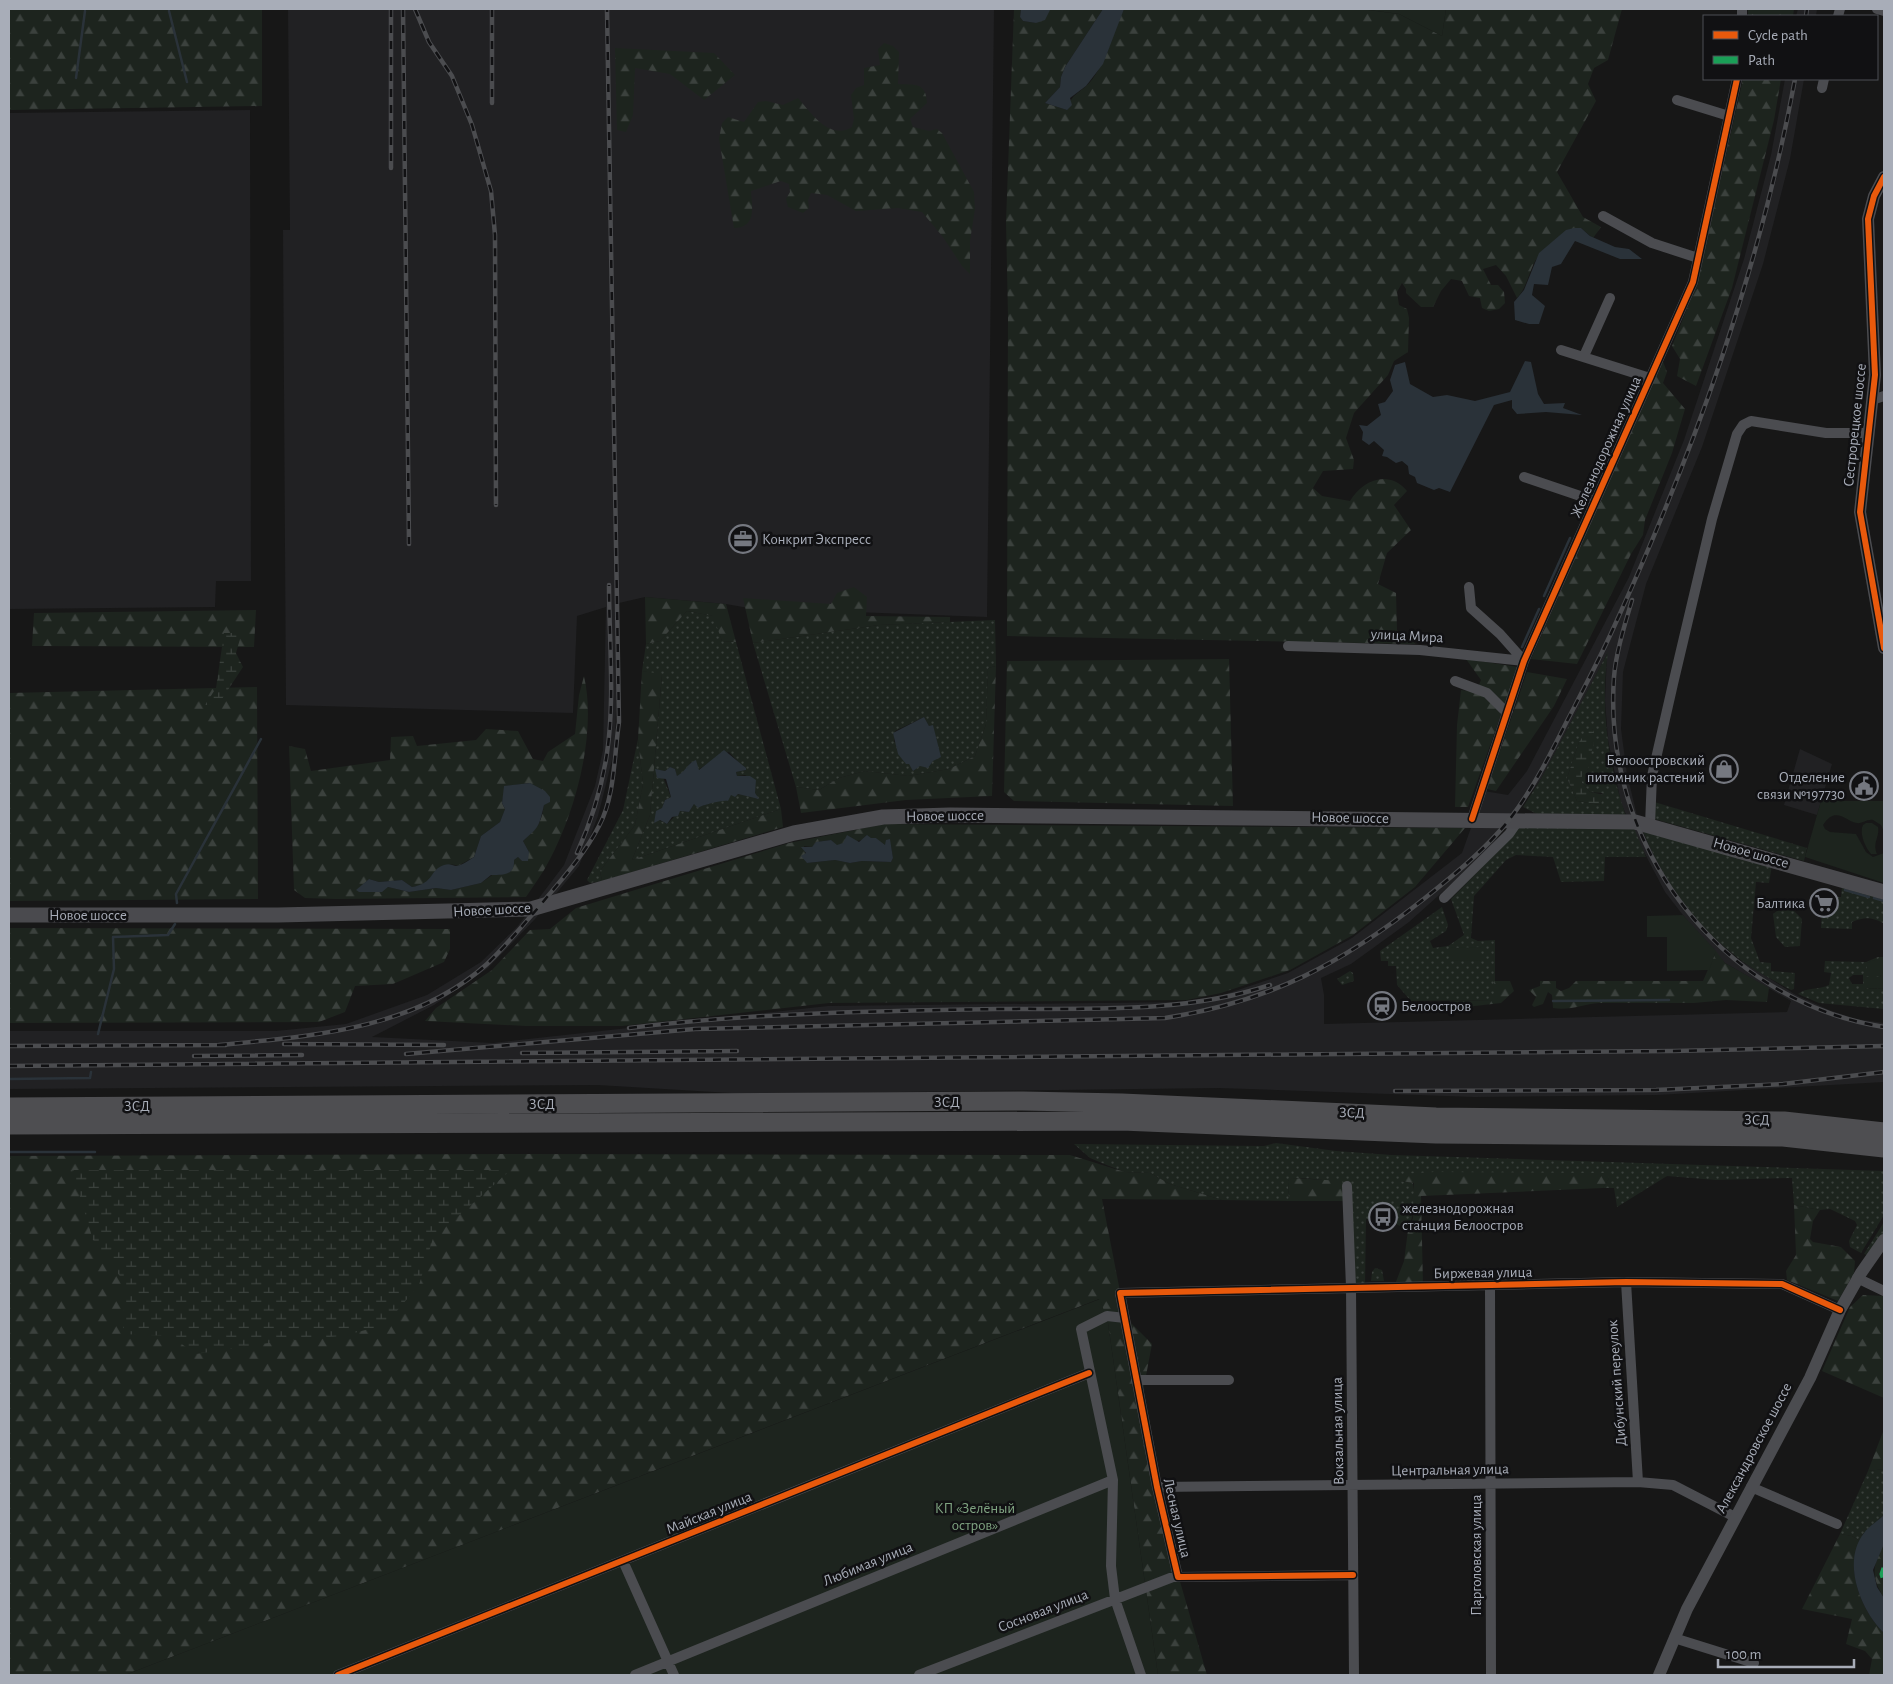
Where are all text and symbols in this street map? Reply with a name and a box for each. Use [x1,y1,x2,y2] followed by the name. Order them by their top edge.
[1703,15,1878,80] legend
[1748,28,1808,43] text: Cycle path
[1748,53,1775,68] text: Path
[1841,362,1869,487] street label: Сестрорецкое шоссе
[1568,374,1644,520] street label: Железнодорожная улица
[728,524,758,554] office icon: Конкрит Экспресс
[762,532,871,547] place label: Конкрит Экспресс
[1369,627,1444,645] street label: улица Мира
[1587,753,1705,785] place label: Белоостровский питомник растений
[1709,754,1739,784] shop icon: Белоостровский питомник растений
[1757,770,1845,802] place label: Отделение связи №197730
[1849,771,1879,801] public building icon: Отделение связи №197730
[906,808,984,824] street label: Новое шоссе
[1311,810,1389,826] street label: Новое шоссе
[1711,835,1791,871] street label: Новое шоссе
[1809,888,1839,918] supermarket icon: Балтика
[1756,896,1805,911] place label: Балтика
[453,900,531,920] street label: Новое шоссе
[49,908,127,923] street label: Новое шоссе
[1367,991,1397,1021] station icon: Белоостров
[1401,999,1471,1014] place label: Белоостров
[934,1095,960,1110] street label: ЗСД
[529,1097,555,1112] street label: ЗСД
[124,1099,150,1114] street label: ЗСД
[1339,1105,1365,1121] street label: ЗСД
[1744,1112,1770,1128] street label: ЗСД
[1402,1201,1523,1233] place label: железнодорожная станция Белоостров
[1368,1202,1398,1232] bus stop icon: железнодорожная станция Белоостров
[1433,1265,1533,1281] street label: Биржевая улица
[1605,1319,1629,1447] street label: Дибунский переулок
[1330,1377,1346,1485] street label: Вокзальная улица
[1713,1380,1795,1516] street label: Александровское шоссе
[1391,1461,1509,1479] street label: Центральная улица
[1161,1477,1193,1559] street label: Лесная улица
[664,1489,754,1537] street label: Майская улица
[1469,1494,1484,1616] street label: Парголовская улица
[935,1501,1015,1533] park label: КП «Зелёный остров»
[821,1539,915,1589] street label: Любимая улица
[996,1587,1090,1635] street label: Сосновая улица
[1718,1636,1854,1668] scale bar
[1726,1647,1761,1662] text: 100 m

